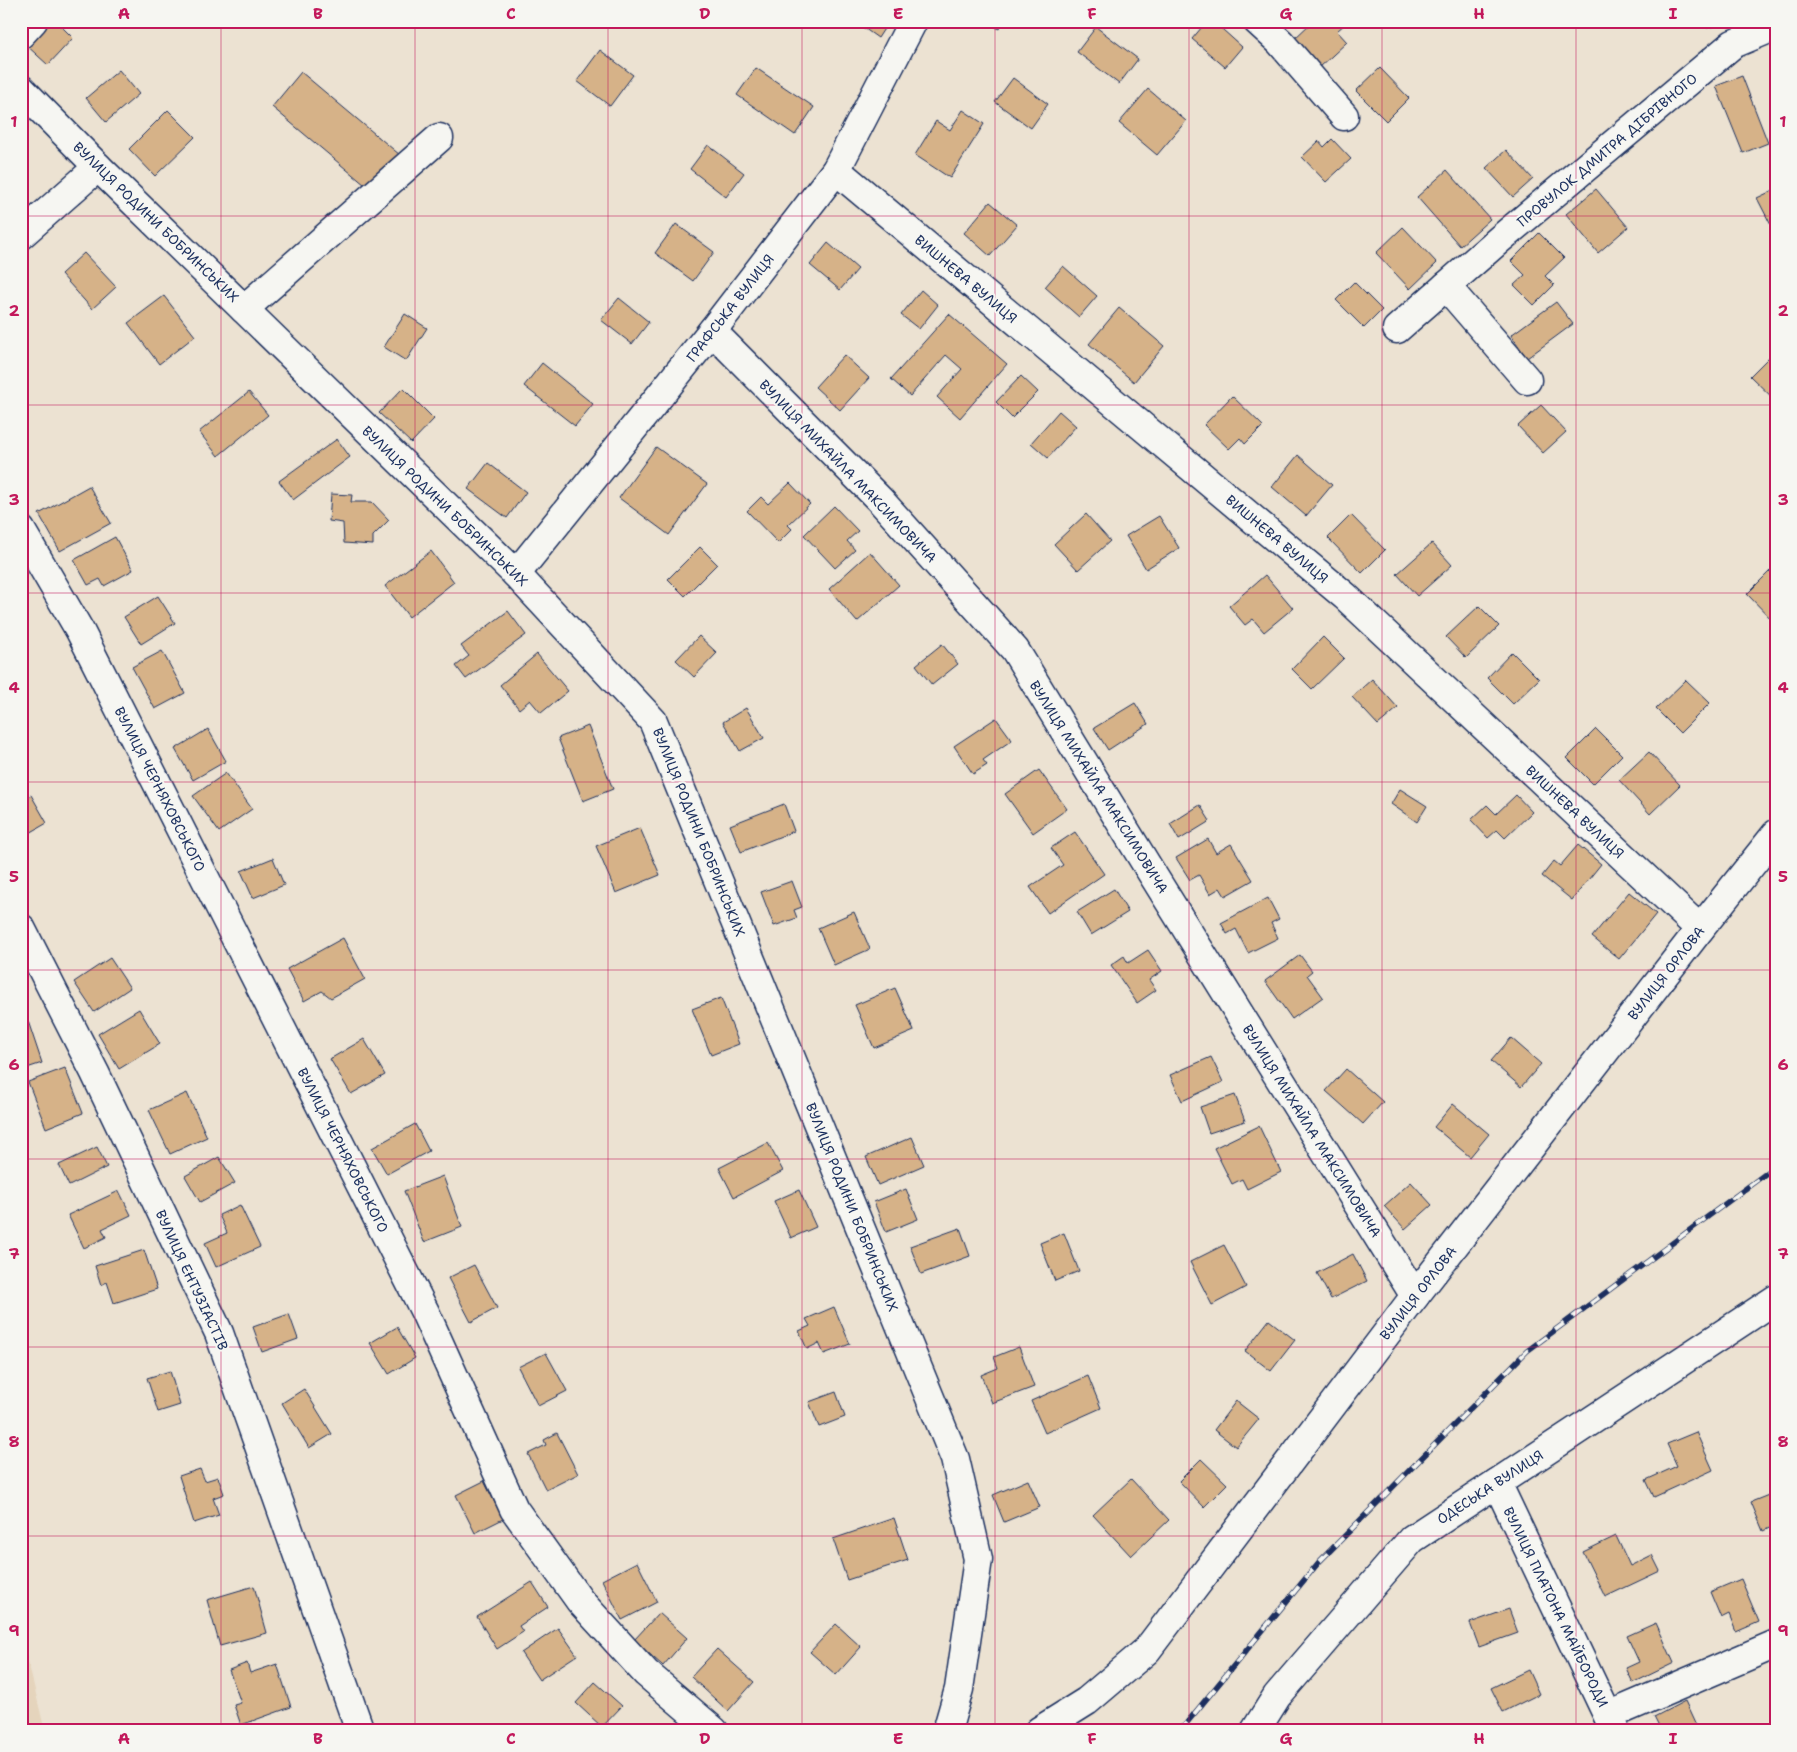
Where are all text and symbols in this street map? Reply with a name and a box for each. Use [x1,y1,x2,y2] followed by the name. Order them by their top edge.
[118,3,130,24] text: A
[313,3,323,24] text: B
[506,3,516,24] text: C
[699,3,711,24] text: D
[893,3,903,24] text: E
[1087,3,1097,24] text: F
[1280,3,1293,24] text: G
[1473,3,1485,24] text: H
[1669,3,1678,24] text: I
[1513,69,1701,231] street label: ПРОВУЛОК ДМИТРА ДІБРІВНОГО
[10,111,18,132] text: 1
[1779,111,1787,132] text: 1
[69,138,243,306] street label: ВУЛИЦЯ РОДИНИ БОБРИНСЬКИХ
[911,231,1021,327] street label: ВИШНЕВА ВУЛИЦЯ
[682,250,778,366] street label: ГРАФСЬКА ВУЛИЦЯ
[8,300,20,321] text: 2
[1777,300,1789,321] text: 2
[755,376,941,566] street label: ВУЛИЦЯ МИХАЙЛА МАКСИМОВИЧА
[358,422,532,590] street label: ВУЛИЦЯ РОДИНИ БОБРИНСЬКИХ
[8,489,20,510] text: 3
[1777,489,1789,510] text: 3
[1222,491,1332,587] street label: ВИШНЕВА ВУЛИЦЯ
[8,677,20,698] text: 4
[1026,677,1172,897] street label: ВУЛИЦЯ МИХАЙЛА МАКСИМОВИЧА
[1777,677,1789,698] text: 4
[111,704,209,874] street label: ВУЛИЦЯ ЧЕРНЯХОВСЬКОГО
[649,725,749,939] street label: ВУЛИЦЯ РОДИНИ БОБРИНСЬКИХ
[1522,762,1628,862] street label: ВИШНЕВА ВУЛИЦЯ
[9,866,19,887] text: 5
[1778,866,1788,887] text: 5
[1624,922,1708,1024] street label: ВУЛИЦЯ ОРЛОВА
[1239,1021,1385,1241] street label: ВУЛИЦЯ МИХАЙЛА МАКСИМОВИЧА
[8,1054,20,1075] text: 6
[1777,1054,1789,1075] text: 6
[294,1065,392,1235] street label: ВУЛИЦЯ ЧЕРНЯХОВСЬКОГО
[802,1100,902,1314] street label: ВУЛИЦЯ РОДИНИ БОБРИНСЬКИХ
[152,1207,232,1353] street label: ВУЛИЦЯ ЕНТУЗІАСТІВ
[1376,1242,1460,1344] street label: ВУЛИЦЯ ОРЛОВА
[8,1243,20,1264] text: 7
[1777,1243,1789,1264] text: 7
[8,1431,20,1452] text: 8
[1777,1431,1789,1452] text: 8
[1433,1446,1547,1528] street label: ОДЕСЬКА ВУЛИЦЯ
[1500,1504,1612,1710] street label: ВУЛИЦЯ ПЛАТОНА МАЙБОРОДИ
[8,1620,20,1641] text: 9
[1777,1620,1789,1641] text: 9
[118,1728,130,1749] text: A
[313,1728,323,1749] text: B
[506,1728,516,1749] text: C
[699,1728,711,1749] text: D
[893,1728,903,1749] text: E
[1087,1728,1097,1749] text: F
[1280,1728,1293,1749] text: G
[1473,1728,1485,1749] text: H
[1669,1728,1678,1749] text: I

